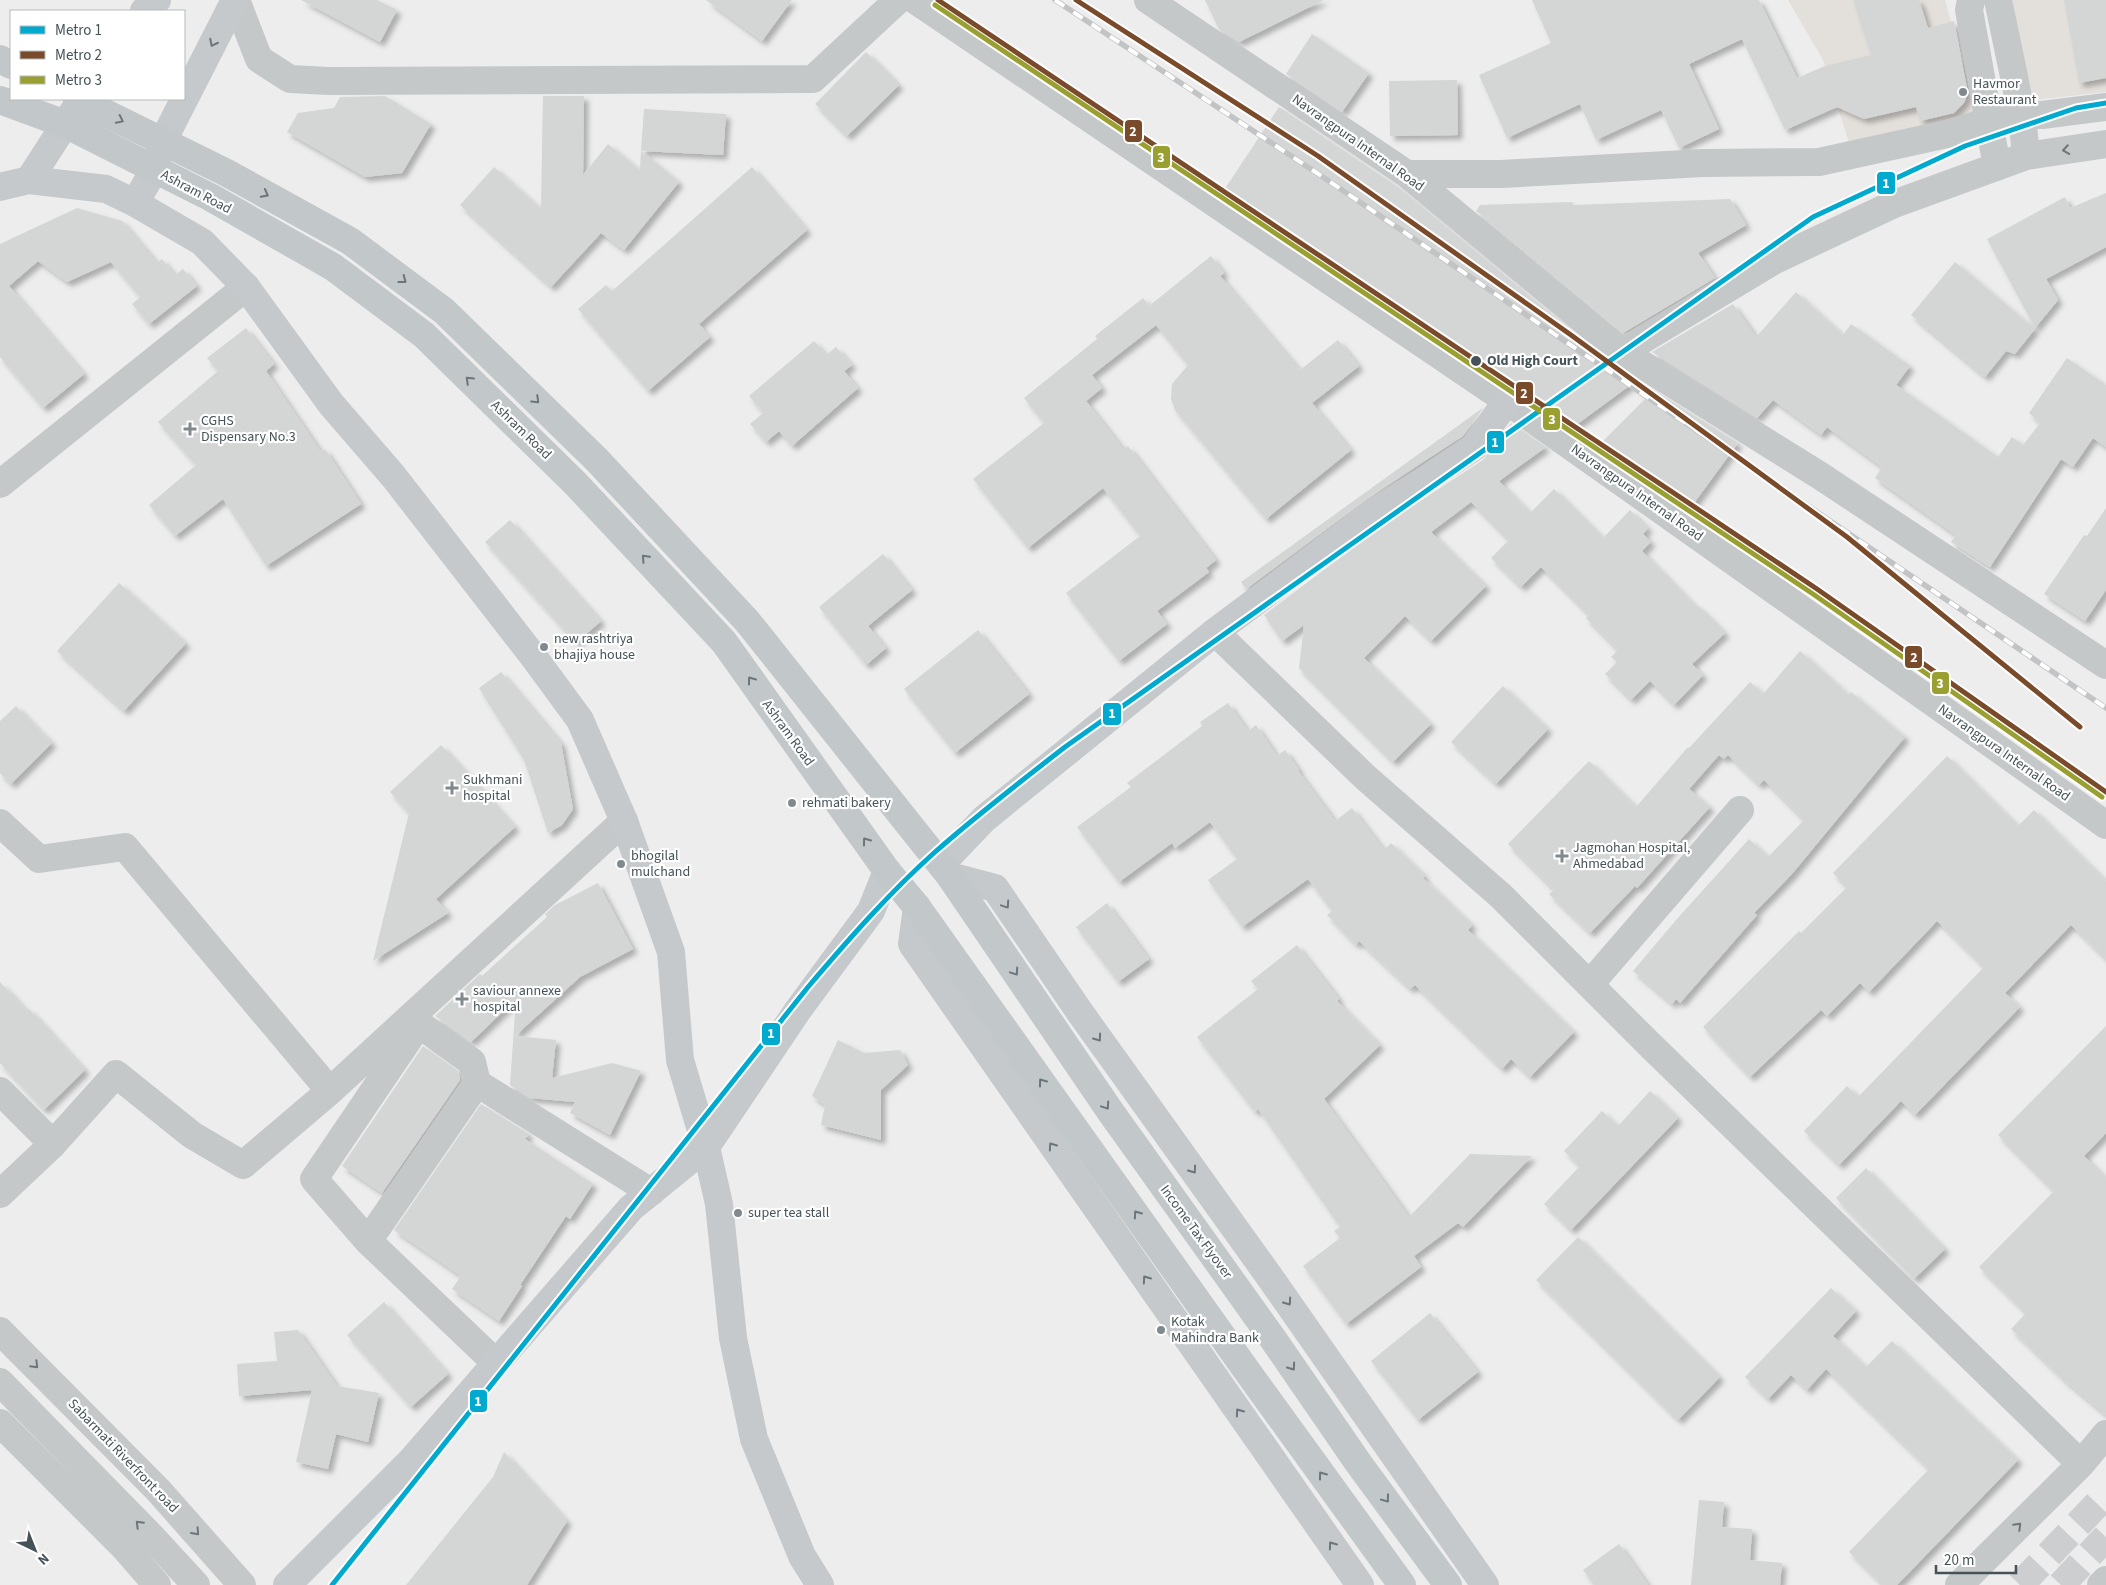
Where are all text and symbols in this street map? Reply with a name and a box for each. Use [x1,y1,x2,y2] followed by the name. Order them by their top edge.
[10,10,185,100] legend
[55,20,102,41] text: Metro 1
[209,38,219,47] one-way arrow
[55,45,102,66] text: Metro 2
[55,70,102,91] text: Metro 3
[1973,74,2037,110] place label: Havmor Restaurant
[1957,86,1969,98] marker: Havmor Restaurant
[1288,90,1428,196] street label: Navrangpura Internal Road
[115,114,124,124] one-way arrow
[1124,119,1143,143] line badge: 2
[1129,122,1137,142] text: 2
[2062,144,2070,154] one-way arrow
[1152,145,1171,169] line badge: 3
[1157,148,1165,168] text: 3
[157,165,235,219] street label: Ashram Road
[1876,171,1896,195] line badge: 1
[1882,174,1890,194] text: 1
[260,188,269,198] one-way arrow
[397,274,407,283] one-way arrow
[1487,351,1578,371] place label: Old High Court
[1469,354,1483,368] marker: Old High Court
[466,377,475,386] one-way arrow
[1515,381,1534,405] line badge: 2
[1520,384,1528,404] text: 2
[530,394,539,403] one-way arrow
[486,396,556,464] street label: Ashram Road
[1542,407,1561,431] line badge: 3
[1548,410,1556,430] text: 3
[201,411,296,447] place label: CGHS Dispensary No.3
[183,422,197,436] marker: CGHS Dispensary No.3
[1486,430,1505,454] line badge: 1
[1491,433,1499,453] text: 1
[1567,440,1707,546] street label: Navrangpura Internal Road
[642,554,651,563] one-way arrow
[554,629,635,665] place label: new rashtriya bhajiya house
[538,641,550,653] marker: new rashtriya bhajiya house
[1904,645,1923,669] line badge: 2
[1910,648,1918,668] text: 2
[1931,671,1950,695] line badge: 3
[1936,674,1944,694] text: 3
[748,677,757,686] one-way arrow
[757,696,819,770] street label: Ashram Road
[1934,700,2074,806] street label: Navrangpura Internal Road
[1102,702,1122,726] line badge: 1
[1108,704,1116,724] text: 1
[463,770,522,806] place label: Sukhmani hospital
[445,781,459,795] marker: Sukhmani hospital
[802,793,891,813] place label: rehmati bakery
[786,797,798,809] marker: rehmati bakery
[863,837,872,847] one-way arrow
[1573,838,1690,874] place label: Jagmohan Hospital, Ahmedabad
[631,846,690,882] place label: bhogilal mulchand
[1555,849,1569,863] marker: Jagmohan Hospital, Ahmedabad
[615,858,627,870] marker: bhogilal mulchand
[1000,899,1009,908] one-way arrow
[1009,966,1018,975] one-way arrow
[473,981,561,1017] place label: saviour annexe hospital
[455,992,469,1006] marker: saviour annexe hospital
[761,1022,781,1046] line badge: 1
[767,1024,775,1044] text: 1
[1093,1032,1101,1041] one-way arrow
[1039,1078,1048,1088] one-way arrow
[1100,1100,1109,1110] one-way arrow
[1049,1142,1058,1152] one-way arrow
[1187,1164,1196,1174] one-way arrow
[1155,1181,1237,1283] street label: Income Tax Flyover
[748,1203,830,1223] place label: super tea stall
[732,1207,744,1219] marker: super tea stall
[1134,1211,1142,1220] one-way arrow
[1143,1275,1152,1285] one-way arrow
[1282,1297,1291,1306] one-way arrow
[1171,1312,1259,1348] place label: Kotak Mahindra Bank
[1155,1324,1167,1336] marker: Kotak Mahindra Bank
[29,1359,38,1368] one-way arrow
[1286,1361,1295,1370] one-way arrow
[469,1389,488,1413] line badge: 1
[474,1392,482,1412] text: 1
[63,1395,183,1517] street label: Sabarmati Riverfront road
[1236,1408,1245,1418] one-way arrow
[1320,1472,1328,1481] one-way arrow
[1380,1493,1388,1502] one-way arrow
[136,1520,145,1529] one-way arrow
[2012,1522,2021,1531] one-way arrow
[10,1525,60,1575] north arrow
[190,1527,199,1536] one-way arrow
[1329,1541,1338,1551] one-way arrow
[1936,1542,2016,1574] scale bar
[33,1548,53,1569] text: N
[1944,1550,1974,1571] text: 20 m

